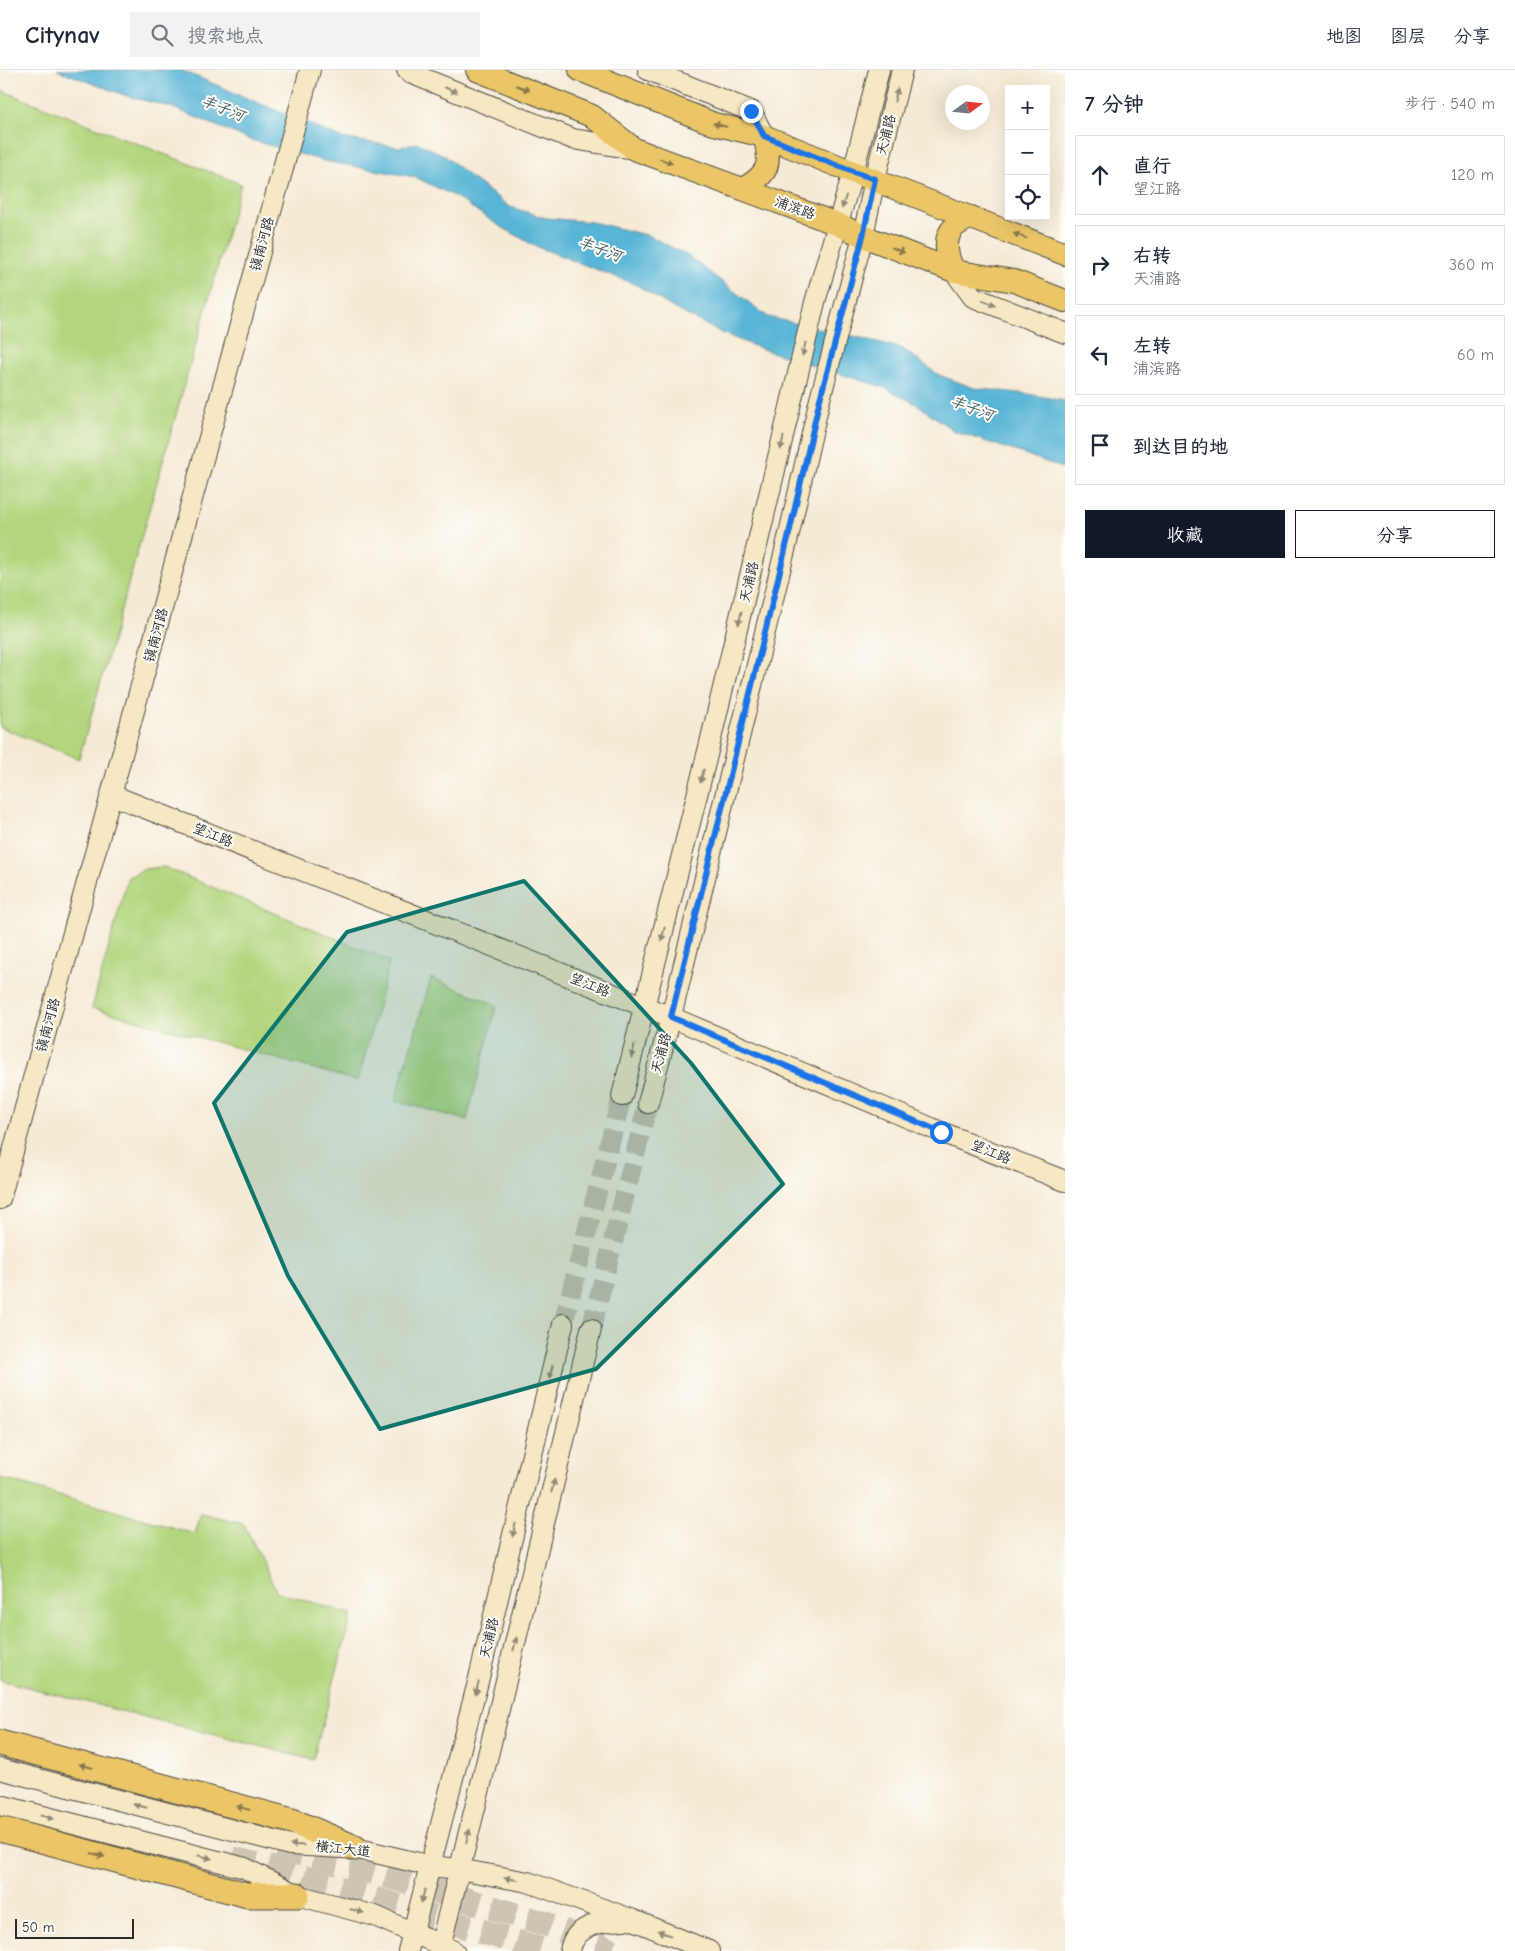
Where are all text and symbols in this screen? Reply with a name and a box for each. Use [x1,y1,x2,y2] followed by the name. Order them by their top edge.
[130,12,480,57] search box
[25,21,100,49] text: Citynav
[148,21,176,49] icon: search
[188,25,264,47] text: 搜索地点
[1326,26,1362,47] text: 地图
[1390,26,1426,47] text: 图层
[1454,26,1490,47] text: 分享
[515,85,530,92] one-way arrow
[945,85,990,130] north arrow
[1005,85,1050,220] map controls
[1005,85,1050,130] button: +
[444,86,458,94] one-way arrow
[892,88,900,103] one-way arrow
[199,91,250,126] water label: 丰子河
[1085,92,1144,116] text: 7 分钟
[1405,95,1495,113] text: 步行 · 540 m
[740,100,763,123] route end
[873,113,899,157] street label: 天浦路
[712,121,727,129] one-way arrow
[1005,130,1050,175] button: −
[1133,155,1171,177] text: 直行
[659,157,674,165] one-way arrow
[1086,161,1114,189] icon: ahead
[1451,166,1494,184] text: 120 m
[1005,175,1050,220] button: locate
[1133,180,1181,198] text: 望江路
[772,193,818,223] street label: 浦滨路
[840,194,847,209] one-way arrow
[247,215,277,273] street label: 镇南河路
[1012,232,1027,239] one-way arrow
[576,233,627,267] water label: 丰子河
[1133,245,1171,267] text: 右转
[891,246,906,254] one-way arrow
[1086,251,1114,279] icon: right
[1449,256,1494,274] text: 360 m
[1133,270,1181,288] text: 天浦路
[982,299,997,307] one-way arrow
[1133,335,1171,357] text: 左转
[1086,341,1114,369] icon: left
[800,342,808,357] one-way arrow
[1457,346,1494,364] text: 60 m
[1133,360,1181,378] text: 浦滨路
[948,392,999,426] water label: 丰子河
[1086,431,1114,459] icon: arrive
[778,436,786,451] one-way arrow
[1133,436,1228,458] text: 到达目的地
[1085,510,1285,558] button: 收藏
[1295,510,1495,558] button: 分享
[736,560,762,604] street label: 天浦路
[141,606,171,664] street label: 镇南河路
[736,611,744,626] one-way arrow
[698,769,706,784] one-way arrow
[190,819,236,851] street label: 望江路
[658,926,666,941] one-way arrow
[567,969,613,1001] street label: 望江路
[33,996,63,1054] street label: 镇南河路
[647,1031,675,1075] street label: 天浦路
[629,1044,637,1059] one-way arrow
[930,1121,953,1144] route start
[968,1136,1014,1168] street label: 望江路
[547,1364,555,1379] one-way arrow
[549,1479,557,1494] one-way arrow
[510,1522,518,1538] one-way arrow
[476,1616,502,1660] street label: 天浦路
[511,1637,519,1652] one-way arrow
[473,1681,481,1696] one-way arrow
[79,1762,94,1770] one-way arrow
[132,1802,147,1810] one-way arrow
[236,1804,251,1812] one-way arrow
[40,1814,55,1822] one-way arrow
[464,1828,472,1844] one-way arrow
[314,1838,372,1860] street label: 横江大道
[289,1841,305,1849] one-way arrow
[90,1851,105,1859] one-way arrow
[197,1853,212,1861] one-way arrow
[503,1874,519,1882] one-way arrow
[419,1889,427,1904] one-way arrow
[349,1907,365,1915] one-way arrow
[15,1916,134,1939] scale bar
[22,1919,54,1936] text: 50 m
[657,1928,671,1936] one-way arrow

